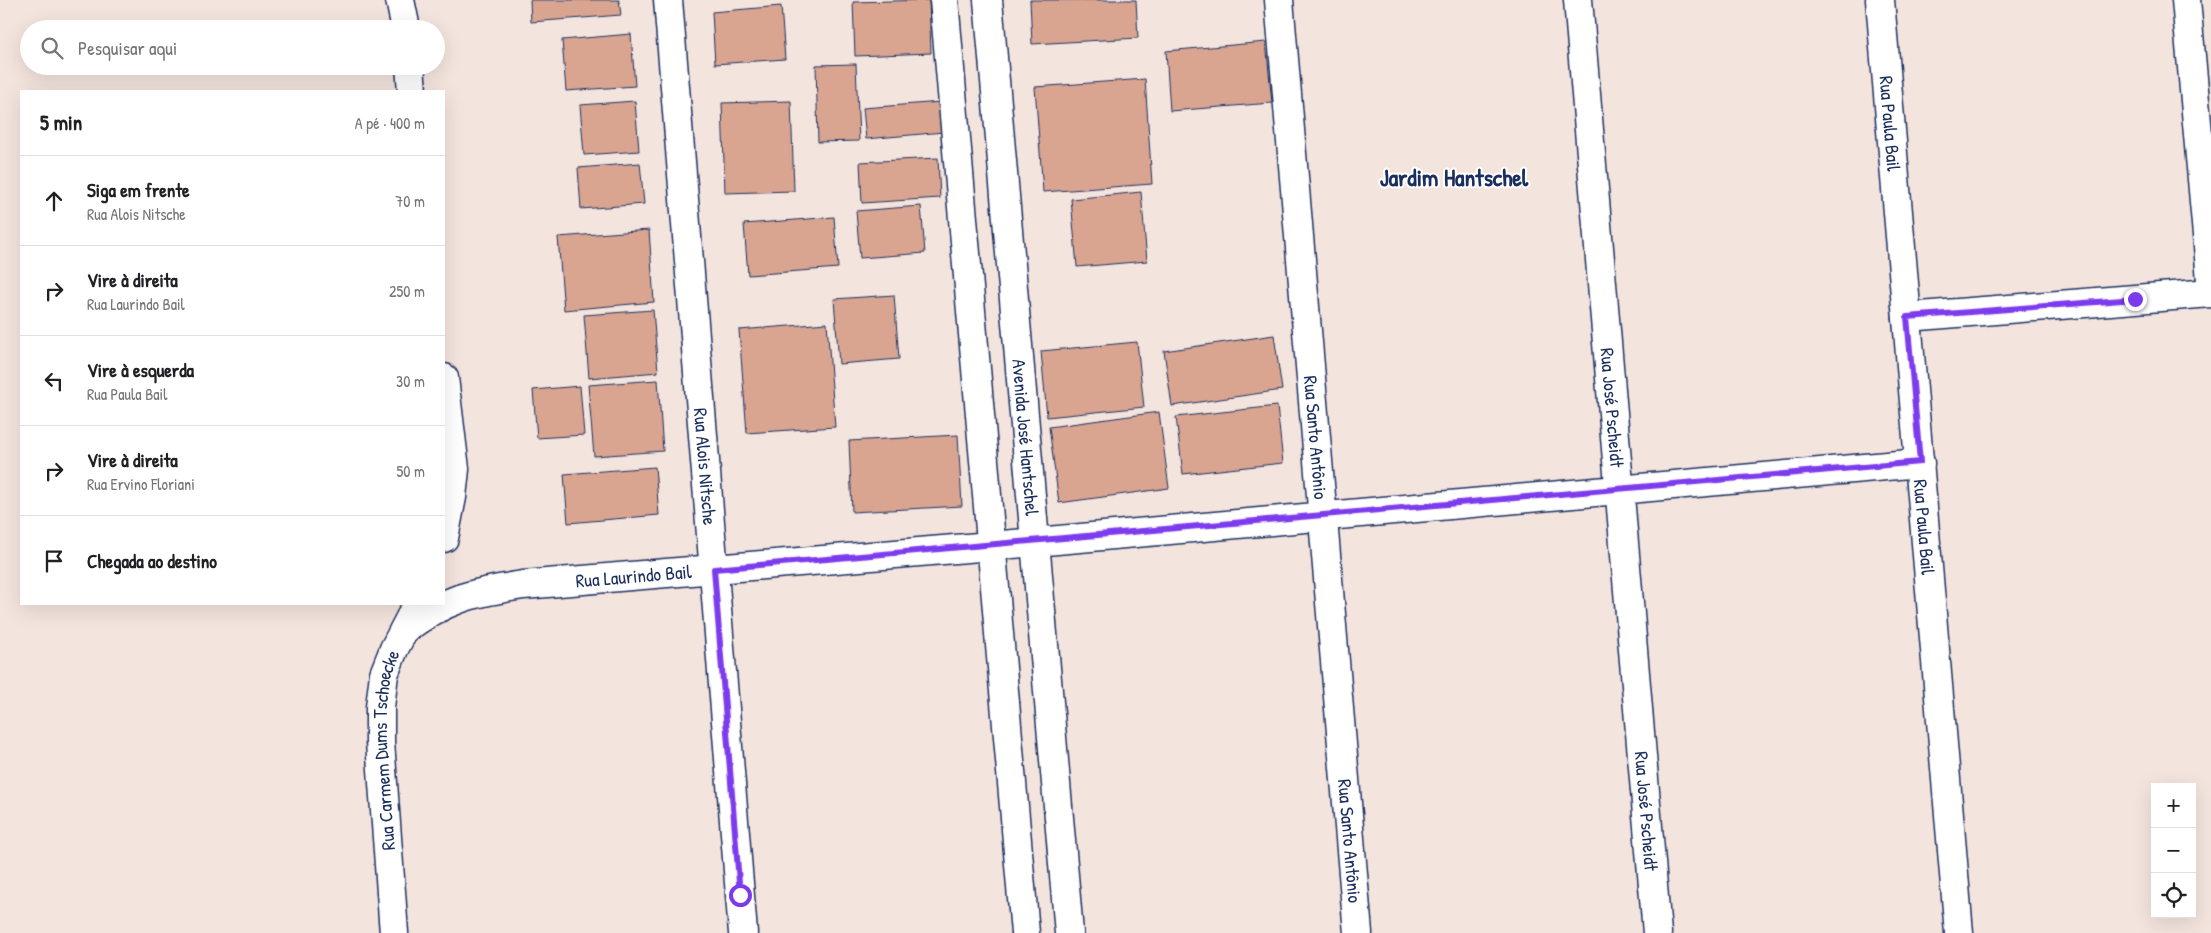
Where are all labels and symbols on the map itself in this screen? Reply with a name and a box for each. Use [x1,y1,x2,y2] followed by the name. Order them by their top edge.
[1873,75,1908,173] street label: Rua Paula Bail
[1380,161,1529,193] district label: Jardim Hantschel
[2124,288,2147,311] route end
[1595,347,1631,469] street label: Rua José Pscheidt
[1006,358,1046,518] street label: Avenida José Hantschel
[1298,375,1334,501] street label: Rua Santo Antônio
[688,407,723,526] street label: Rua Alois Nitsche
[1908,478,1942,577] street label: Rua Paula Bail
[575,558,694,594] street label: Rua Laurindo Bail
[367,645,406,851] street label: Rua Carmem Dums Tschoecke
[1629,750,1665,872] street label: Rua José Pscheidt
[1332,778,1368,904] street label: Rua Santo Antônio
[729,884,752,907] route start

